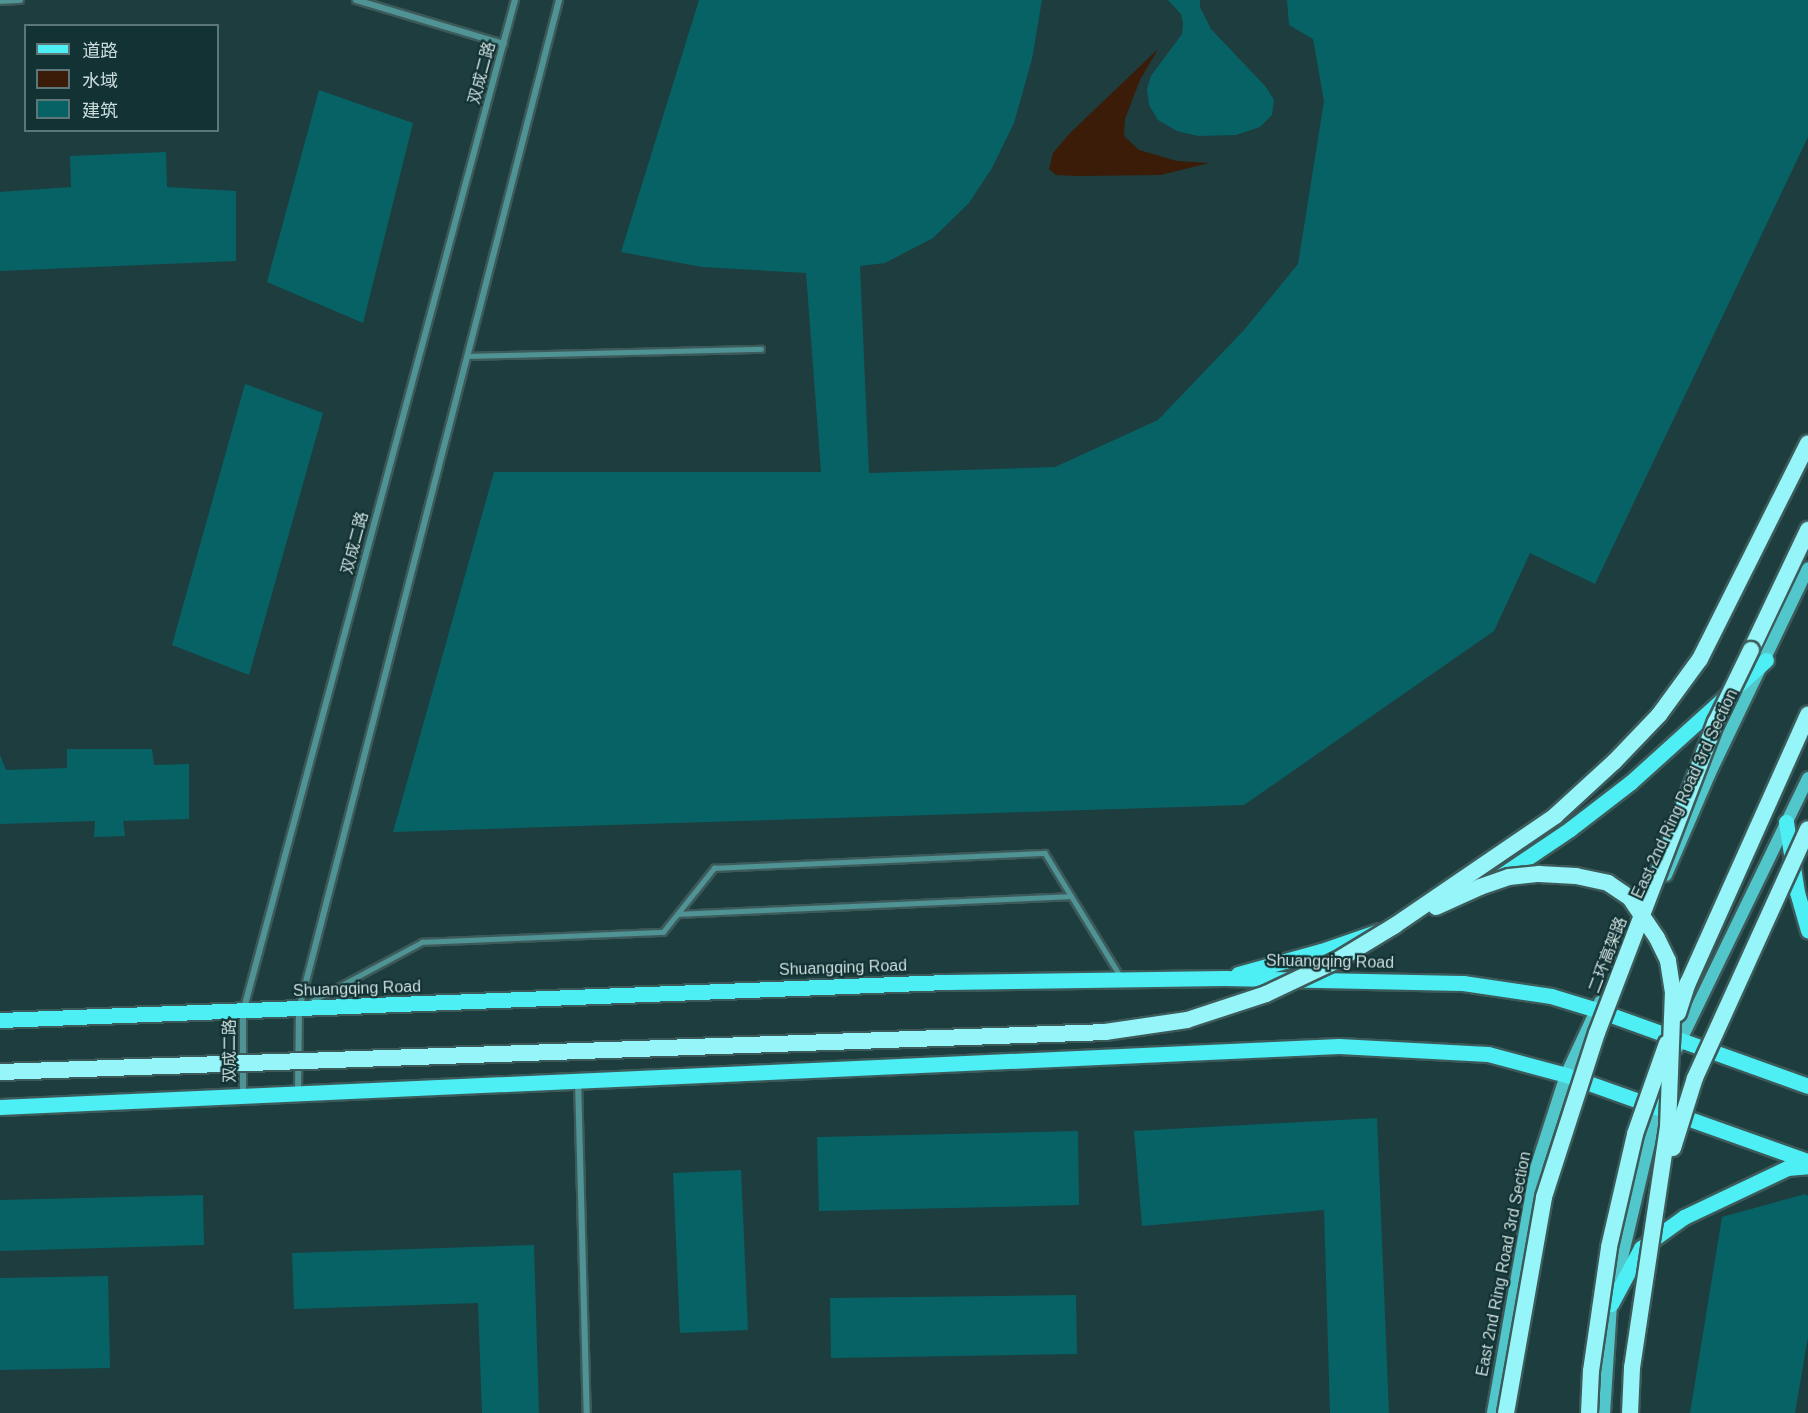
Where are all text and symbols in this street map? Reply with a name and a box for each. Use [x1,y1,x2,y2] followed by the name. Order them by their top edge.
[24,24,219,132] legend
[464,40,500,106] street label: 双成二路
[82,41,118,61] text: 道路
[82,71,118,91] text: 水域
[82,101,118,121] text: 建筑
[337,510,373,576] street label: 双成二路
[1628,686,1742,902] street label: East 2nd Ring Road 3rd Section
[1585,914,1631,996] street label: 二环高架路
[1266,951,1394,973] street label: Shuangqing Road
[779,956,907,980] street label: Shuangqing Road
[293,977,421,1001] street label: Shuangqing Road
[220,1019,240,1083] street label: 双成二路
[1473,1150,1535,1378] street label: East 2nd Ring Road 3rd Section

